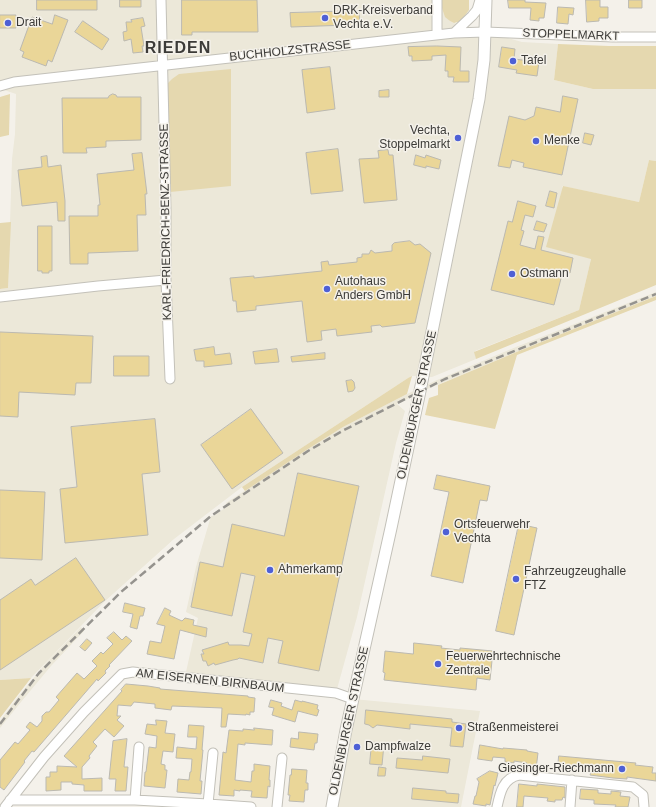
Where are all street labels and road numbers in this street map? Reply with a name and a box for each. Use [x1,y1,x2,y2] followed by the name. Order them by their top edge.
[522,26,620,44] street label: STOPPELMARKT
[229,37,351,65] street label: BUCHHOLZSTRASSE
[157,124,175,320] street label: KARL-FRIEDRICH-BENZ-STRASSE
[394,329,440,481] street label: OLDENBURGER STRASSE
[326,645,372,797] street label: OLDENBURGER STRASSE
[135,666,285,696] street label: AM EISERNEN BIRNBAUM

